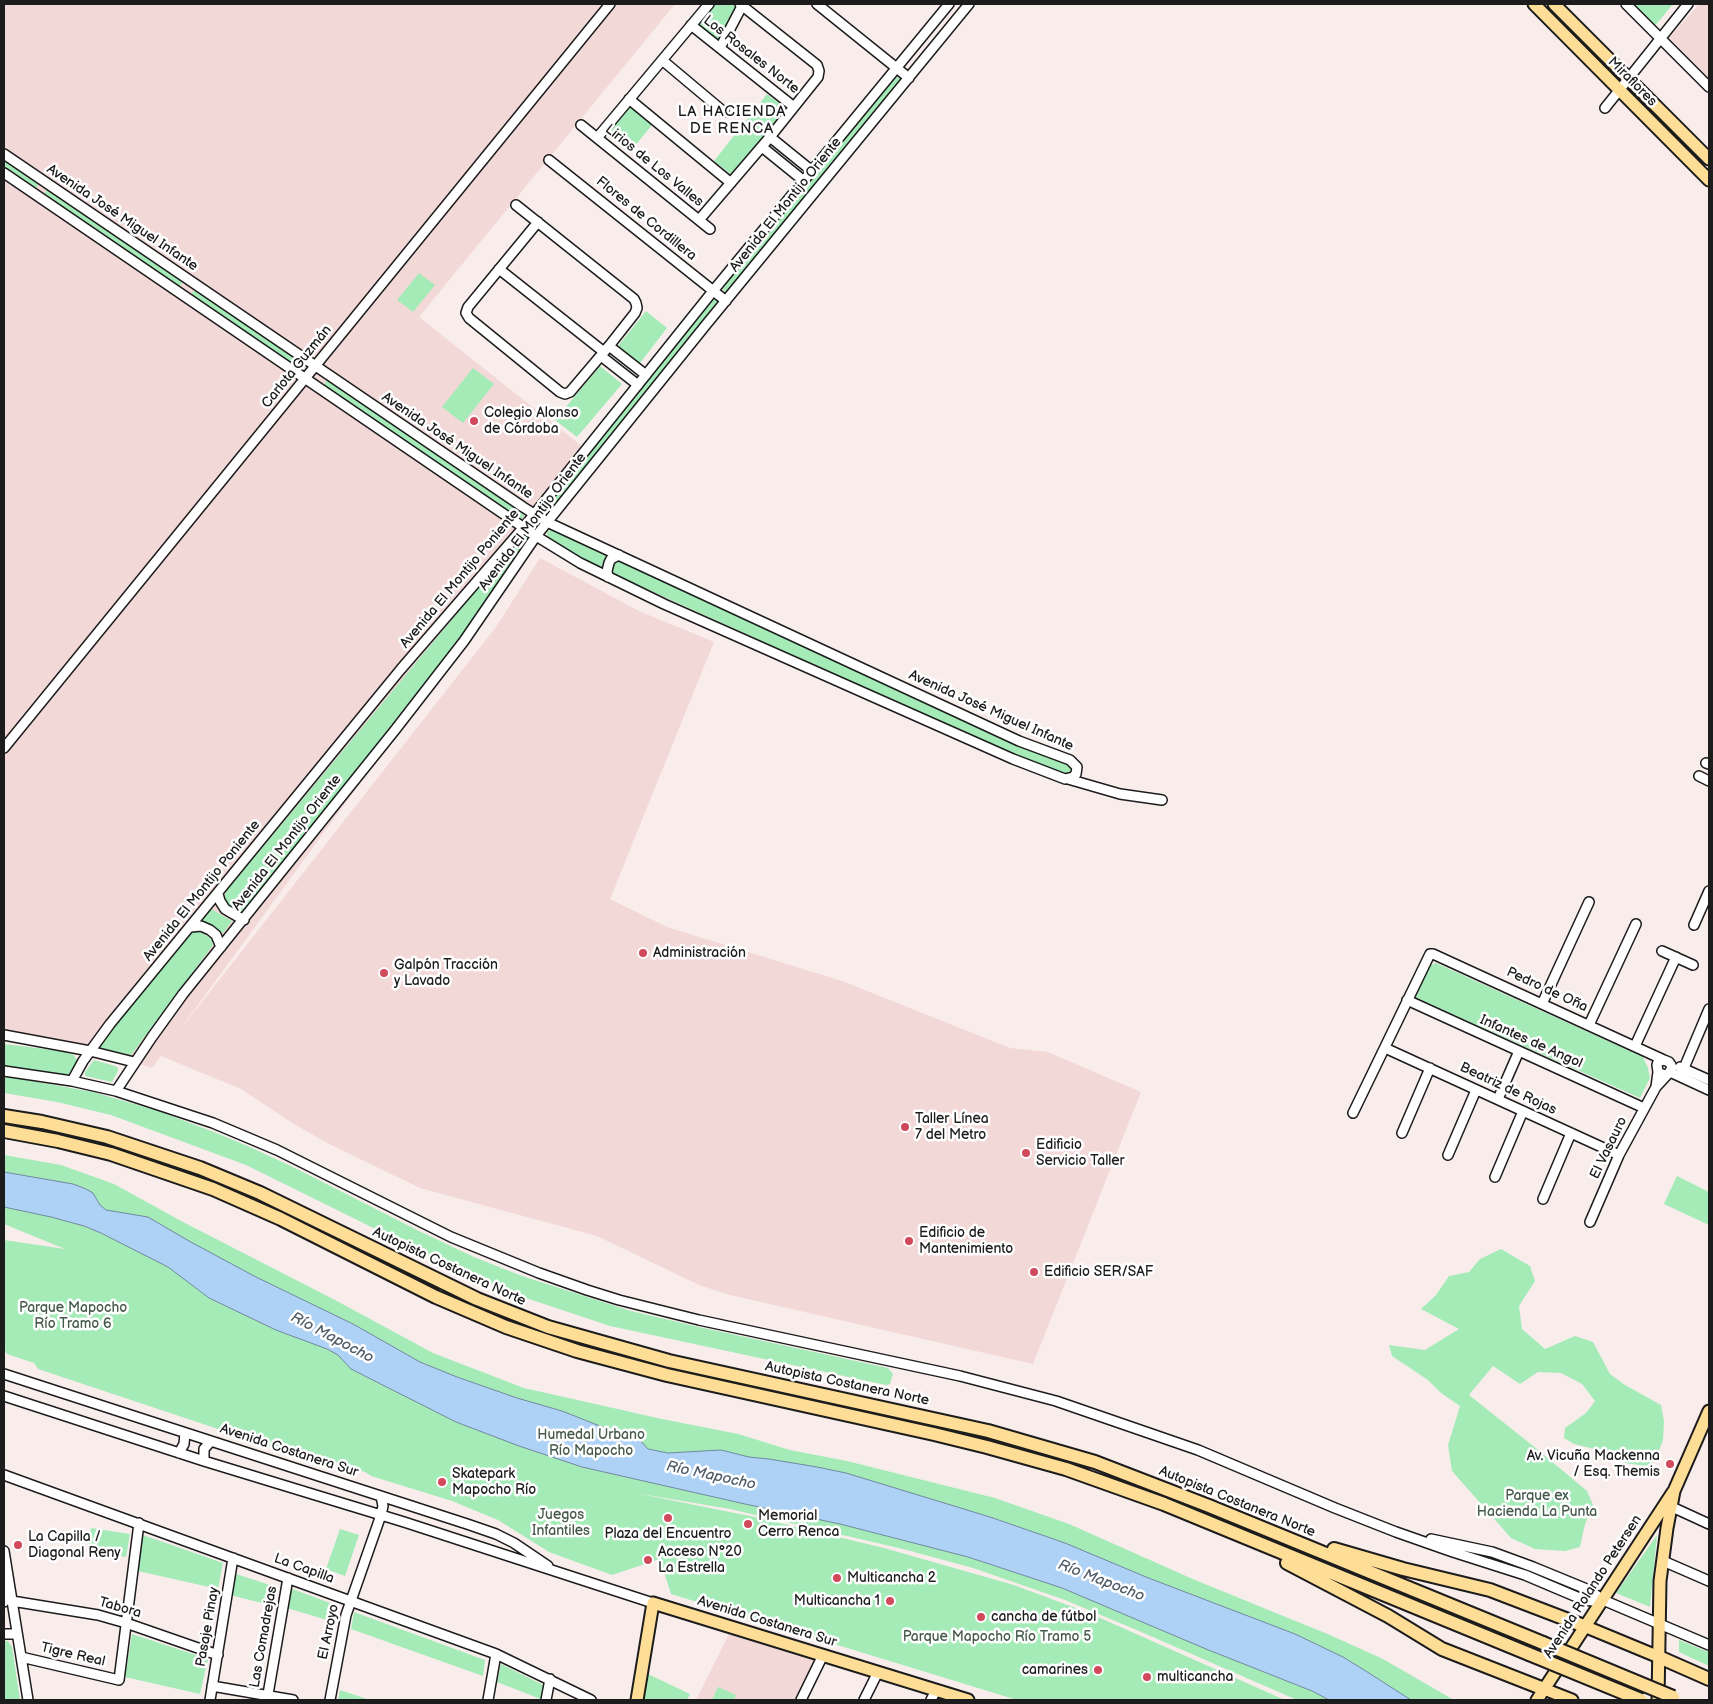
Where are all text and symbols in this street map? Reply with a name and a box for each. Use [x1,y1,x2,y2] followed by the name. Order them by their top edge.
[700,12,802,98] street label: Los Rosales Norte
[1604,54,1660,110] street label: Miraflores
[676,103,788,138] district label: LA HACIENDA DE RENCA
[601,121,707,211] street label: Lirios de Los Valles
[727,134,845,276] street label: Avenida El Montijo Oriente
[43,161,201,275] street label: Avenida José Miguel Infante
[592,173,700,265] street label: Flores de Cordillera
[258,322,336,412] street label: Carlota Guzmán
[378,389,536,503] street label: Avenida José Miguel Infante
[484,405,579,438] place label: Colegio Alonso de Córdoba
[468,415,480,427] marker: Colegio Alonso de Córdoba
[476,450,590,594] street label: Avenida El Montijo Oriente
[397,506,523,652] street label: Avenida El Montijo Poniente
[906,667,1076,755] street label: Avenida José Miguel Infante
[229,772,345,914] street label: Avenida El Montijo Oriente
[140,817,264,965] street label: Avenida El Montijo Poniente
[653,945,746,961] place label: Administración
[637,947,649,959] marker: Administración
[394,957,498,990] place label: Galpón Tracción y Lavado
[1504,964,1590,1016] street label: Pedro de Oña
[378,967,390,979] marker: Galpón Tracción y Lavado
[1477,1012,1585,1072] street label: Infantes de Angol
[1457,1059,1559,1119] street label: Beatriz de Rojas
[915,1111,989,1144] place label: Taller Línea 7 del Metro
[1587,1114,1631,1182] street label: El Vasauro
[899,1121,911,1133] marker: Taller Línea 7 del Metro
[1036,1137,1125,1170] place label: Edificio Servicio Taller
[1020,1147,1032,1159] marker: Edificio Servicio Taller
[370,1224,528,1310] street label: Autopista Costanera Norte
[919,1225,1013,1258] place label: Edificio de Mantenimiento
[903,1235,915,1247] marker: Edificio de Mantenimiento
[1044,1264,1153,1280] place label: Edificio SER/SAF
[1028,1266,1040,1278] marker: Edificio SER/SAF
[19,1300,127,1332] park label: Parque Mapocho Río Tramo 6
[288,1309,376,1367] water label: Río Mapocho
[764,1358,930,1410] street label: Autopista Costanera Norte
[218,1421,360,1481] street label: Avenida Costanera Sur
[537,1427,645,1460] park label: Humedal Urbano Río Mapocho
[1527,1448,1660,1480] place label: Av. Vicuña Mackenna / Esq. Themis
[665,1458,757,1494] water label: Río Mapocho
[1664,1458,1676,1470] marker: Av. Vicuña Mackenna / Esq. Themis
[1156,1463,1318,1541] street label: Autopista Costanera Norte
[452,1466,536,1498] place label: Skatepark Mapocho Río
[436,1476,448,1488] marker: Skatepark Mapocho Río
[1477,1488,1597,1520] park label: Parque ex Hacienda La Punta
[532,1507,590,1540] park label: Juegos Infantiles
[758,1508,839,1540] place label: Memorial Cerro Renca
[662,1512,674,1524] marker: Plaza del Encuentro
[1540,1512,1646,1662] street label: Avenida Rolando Petersen
[742,1518,754,1530] marker: Memorial Cerro Renca
[605,1526,731,1542] place label: Plaza del Encuentro
[28,1529,121,1561] place label: La Capilla / Diagonal Reny
[12,1539,24,1551] marker: La Capilla / Diagonal Reny
[658,1544,742,1576] place label: Acceso N°20 La Estrella
[272,1550,336,1588] street label: La Capilla
[642,1554,654,1566] marker: Acceso N°20 La Estrella
[1055,1556,1147,1606] water label: Río Mapocho
[847,1570,936,1586] place label: Multicancha 2
[831,1572,843,1584] marker: Multicancha 2
[247,1585,281,1689] street label: Las Comadrejas
[193,1586,223,1668] street label: Pasaje Pinay
[695,1593,839,1651] street label: Avenida Costanera Sur
[794,1593,880,1609] place label: Multicancha 1
[97,1594,143,1622] street label: Tabora
[884,1595,896,1607] marker: Multicancha 1
[315,1603,343,1661] street label: El Arroyo
[991,1609,1096,1625] place label: cancha de fútbol
[975,1611,987,1623] marker: cancha de fútbol
[903,1629,1091,1645] park label: Parque Mapocho Río Tramo 5
[39,1639,107,1671] street label: Tigre Real
[1022,1662,1088,1678] place label: camarines
[1092,1664,1104,1676] marker: camarines
[1157,1669,1233,1685] place label: multicancha
[1141,1671,1153,1683] marker: multicancha

